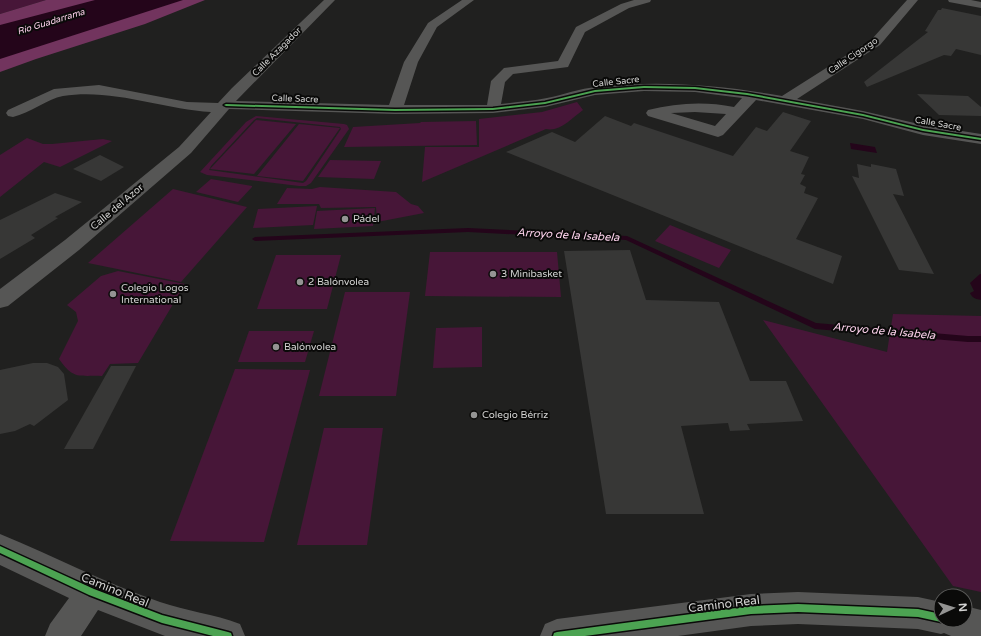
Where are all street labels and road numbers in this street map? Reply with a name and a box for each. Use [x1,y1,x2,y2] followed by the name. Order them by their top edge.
[250,25,304,79] street label: Calle Azagador
[826,35,880,77] street label: Calle Cigorgo
[592,74,640,90] street label: Calle Sacre
[271,93,319,105] street label: Calle Sacre
[914,114,962,134] street label: Calle Sacre
[88,181,146,233] street label: Calle del Azor
[79,570,151,610] street label: Camino Real
[687,593,761,615] street label: Camino Real

